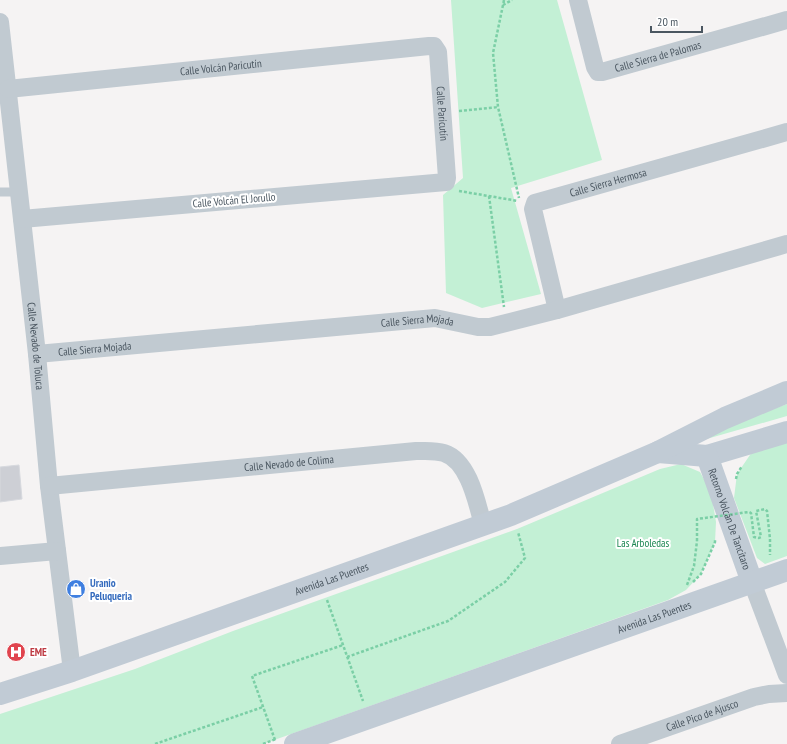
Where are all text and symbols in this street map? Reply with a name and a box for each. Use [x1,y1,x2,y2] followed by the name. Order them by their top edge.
[651,8,702,34] scale bar
[657,14,678,29] text: 20 m
[613,37,703,75] street label: Calle Sierra de Palomas
[179,56,263,78] street label: Calle Volcán Paricutín
[433,86,451,141] street label: Calle Paricutín
[568,165,648,200] street label: Calle Sierra Hermosa
[192,189,276,211] street label: Calle Volcán El Jorullo
[24,302,47,390] street label: Calle Nevado de Toluca
[380,311,455,330] street label: Calle Sierra Mojada
[58,338,132,359] street label: Calle Sierra Mojada
[243,452,334,474] street label: Calle Nevado de Colima
[705,467,754,572] street label: Retorno Volcán De Tancítaro
[617,536,669,550] park label: Las Arboledas
[293,559,371,598] street label: Avenida Las Puentes
[90,576,132,603] place label: Uranio Peluqueria
[65,578,87,600] shop icon: Uranio Peluqueria
[615,597,693,636] street label: Avenida Las Puentes
[5,641,27,663] hospital icon: EME
[30,645,47,659] place label: EME
[664,696,740,734] street label: Calle Pico de Ajusco

